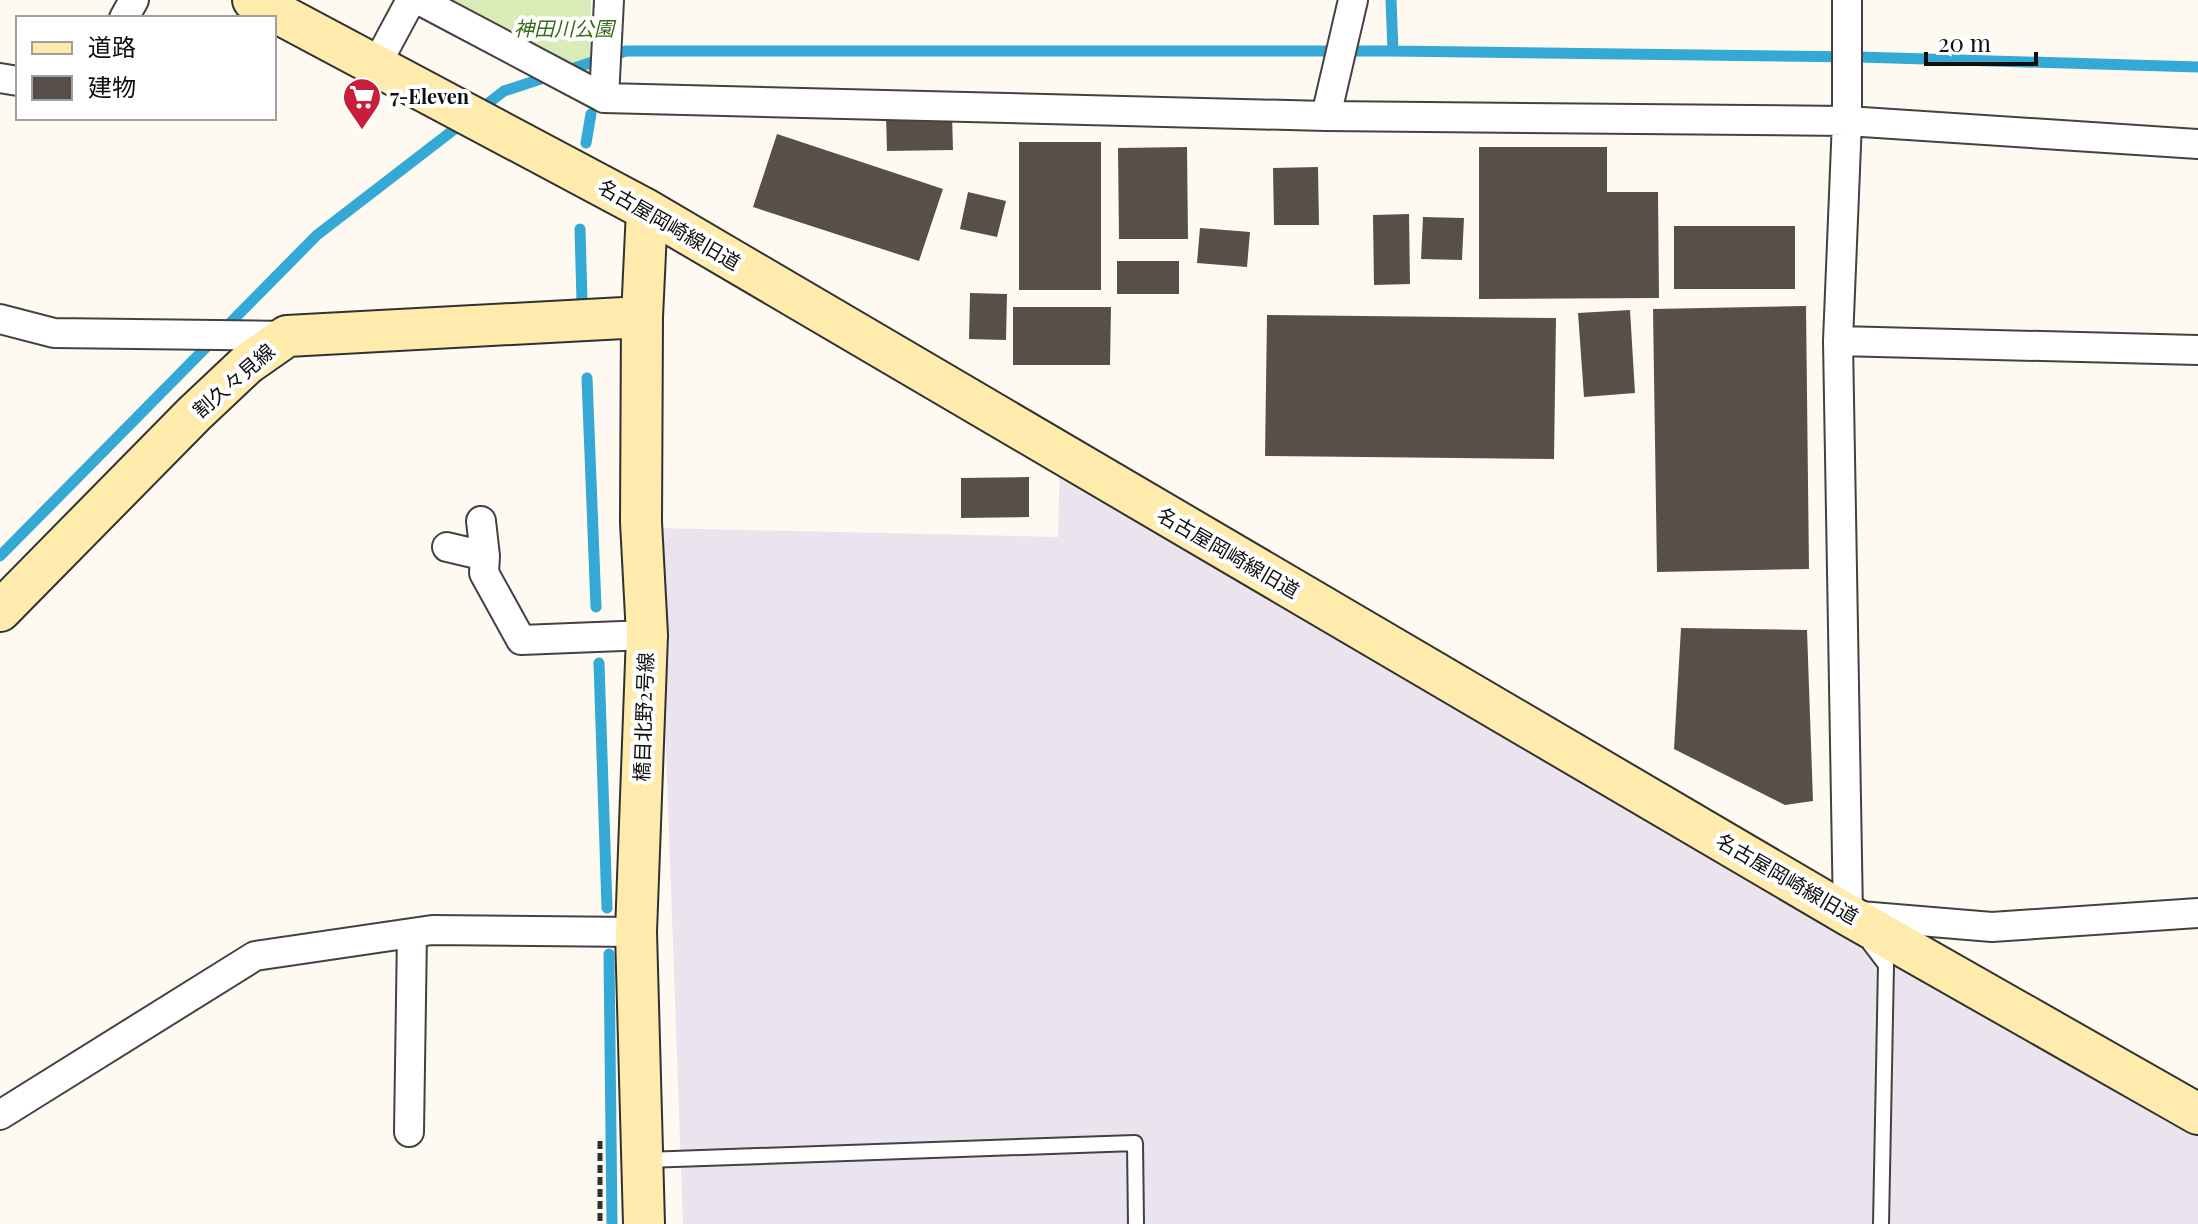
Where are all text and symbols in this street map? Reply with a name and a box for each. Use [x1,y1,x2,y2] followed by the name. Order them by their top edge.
[514,14,617,41] park label: 神田川公園
[16,16,276,120] legend
[1926,16,2036,66] scale bar
[1938,26,1991,58] text: 20 m
[88,30,136,62] text: 道路
[88,70,136,102] text: 建物
[341,76,383,131] supermarket icon: 7-Eleven
[390,82,470,109] place label: 7-Eleven
[594,172,746,275] street label: 名古屋岡崎線旧道
[186,337,280,423] street label: 割久々見線
[1153,500,1305,603] street label: 名古屋岡崎線旧道
[627,652,658,782] street label: 橋目北野2号線
[1712,826,1864,929] street label: 名古屋岡崎線旧道

